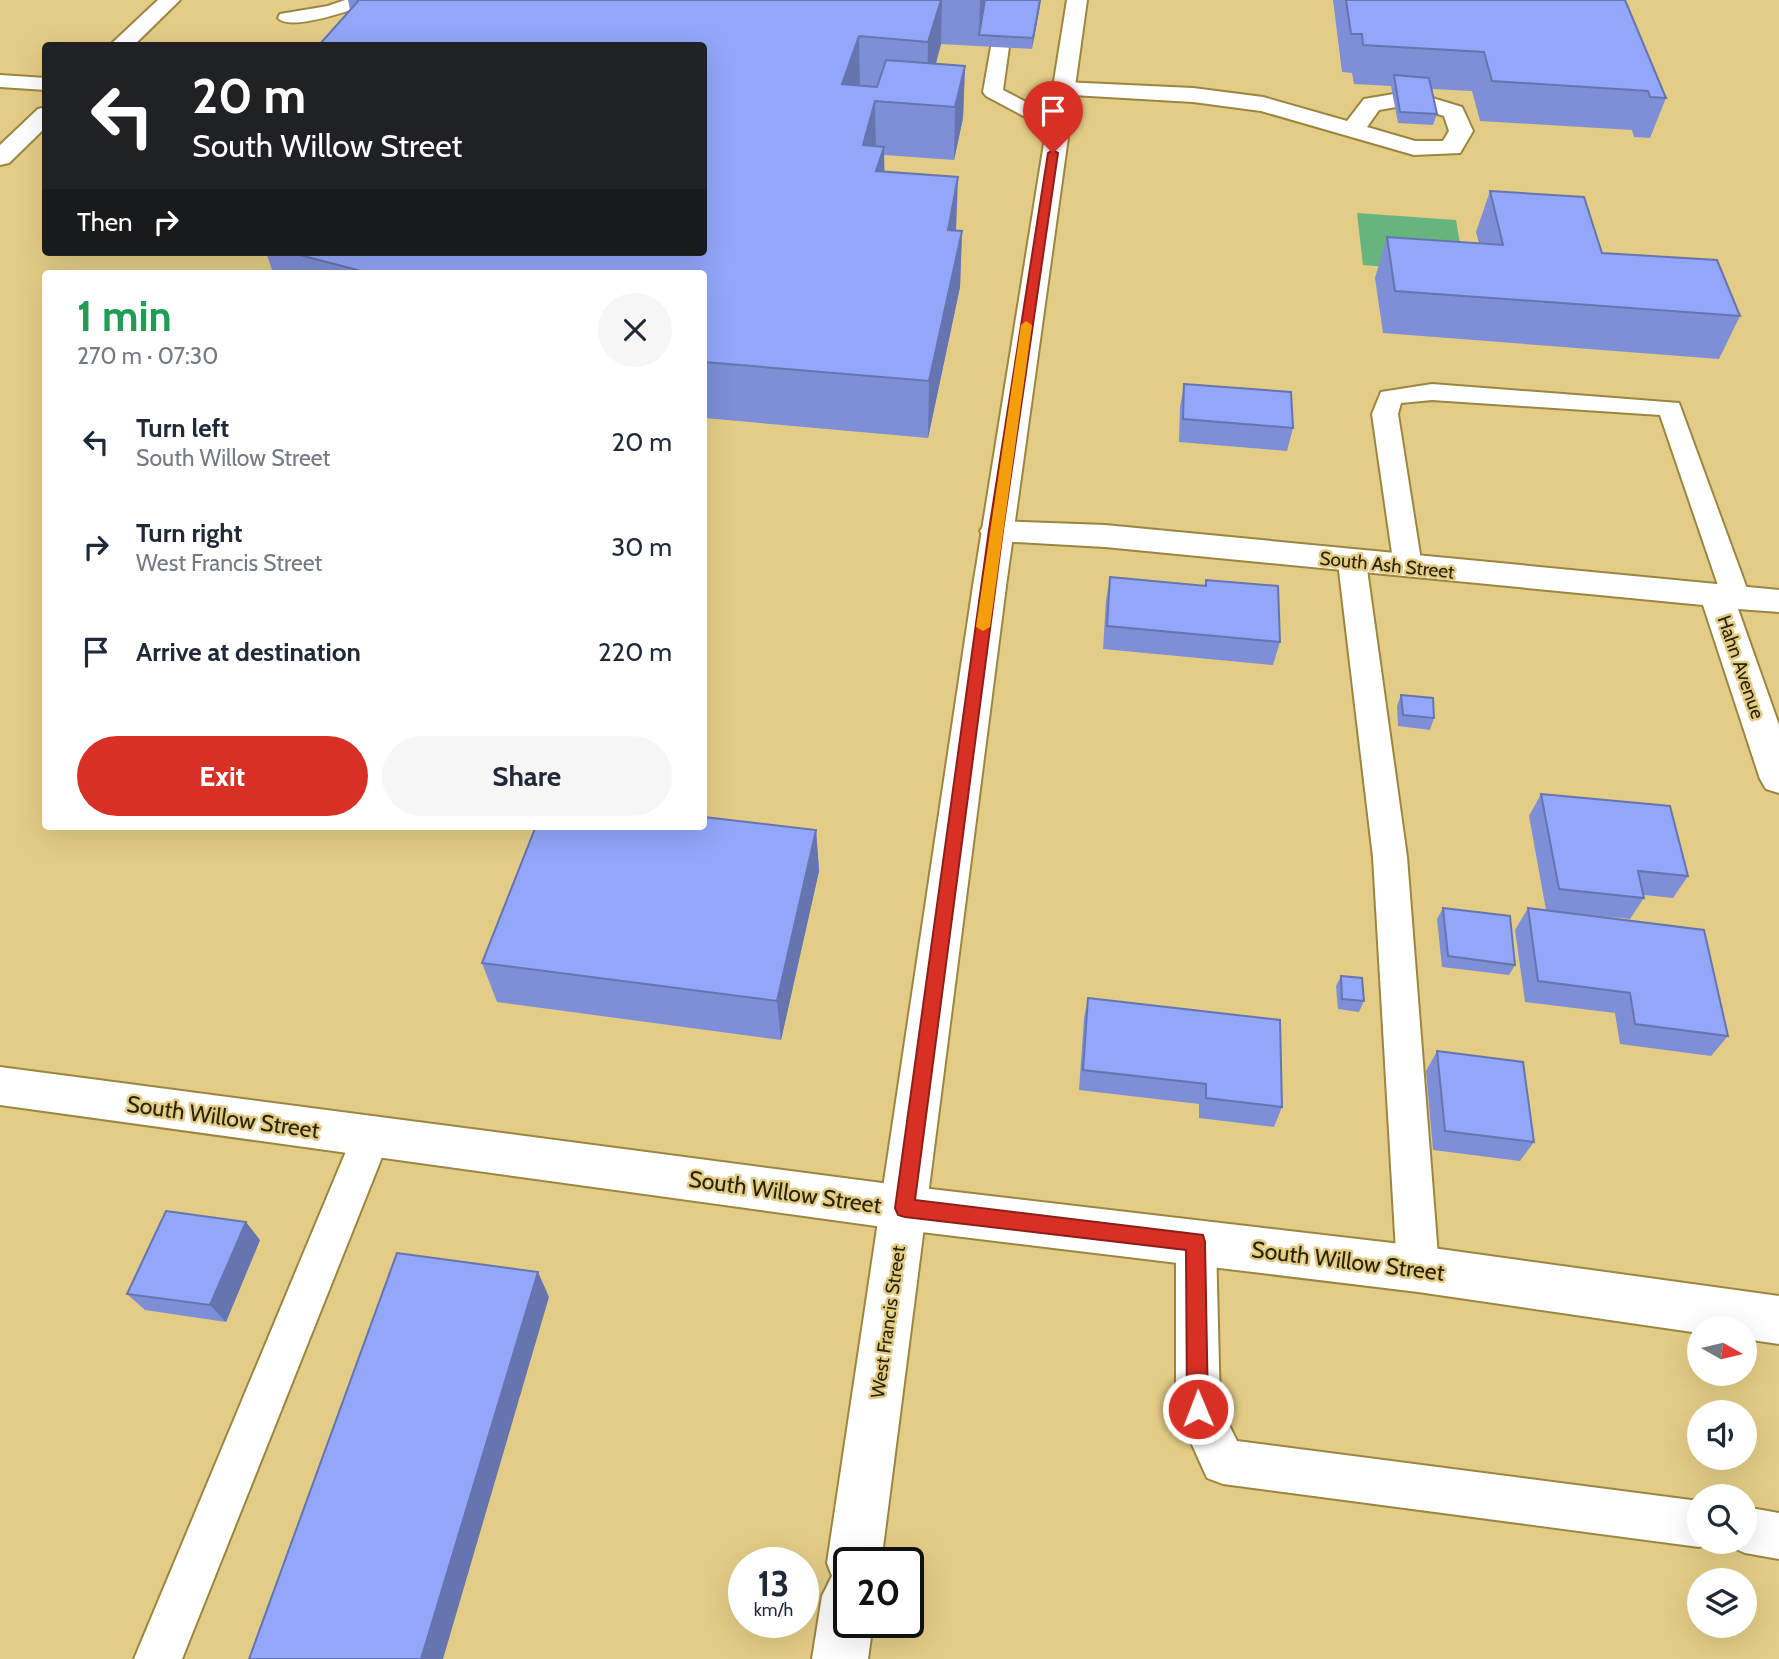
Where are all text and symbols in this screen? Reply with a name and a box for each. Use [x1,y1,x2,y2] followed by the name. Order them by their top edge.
[192,66,306,125] text: 20 m
[77,70,168,161] icon: left
[1023,81,1083,153] pin
[1034,92,1072,130] icon: arrive
[192,126,462,165] text: South Willow Street
[147,203,185,241] icon: right
[77,206,133,238] text: Then
[77,290,172,342] text: 1 min
[598,293,672,367] button: close
[77,342,218,370] text: 270 m · 07:30
[136,412,229,444] text: Turn left
[77,423,115,461] icon: left
[612,426,672,458] text: 20 m
[136,444,330,472] text: South Willow Street
[136,517,242,549] text: Turn right
[77,528,115,566] icon: right
[611,531,672,563] text: 30 m
[1318,546,1456,584] street label: South Ash Street
[136,549,322,577] text: West Francis Street
[1713,612,1770,722] street label: Hahn Avenue
[77,633,115,671] icon: arrive
[136,636,361,668] text: Arrive at destination
[598,636,672,668] text: 220 m
[77,736,368,816] button: Exit
[382,736,672,816] button: Share
[125,1090,321,1144] street label: South Willow Street
[687,1165,883,1219] street label: South Willow Street
[1250,1235,1446,1287] street label: South Willow Street
[866,1244,910,1400] street label: West Francis Street
[1687,1316,1757,1386] north arrow
[1687,1316,1757,1638] map controls
[1161,1372,1235,1446] position arrow
[1687,1400,1757,1470] button: sound
[1687,1484,1757,1554] button: search
[833,1547,924,1638] speed limit sign: 20
[758,1562,789,1605] text: 13
[1687,1568,1757,1638] button: layers
[754,1599,793,1621] text: km/h

